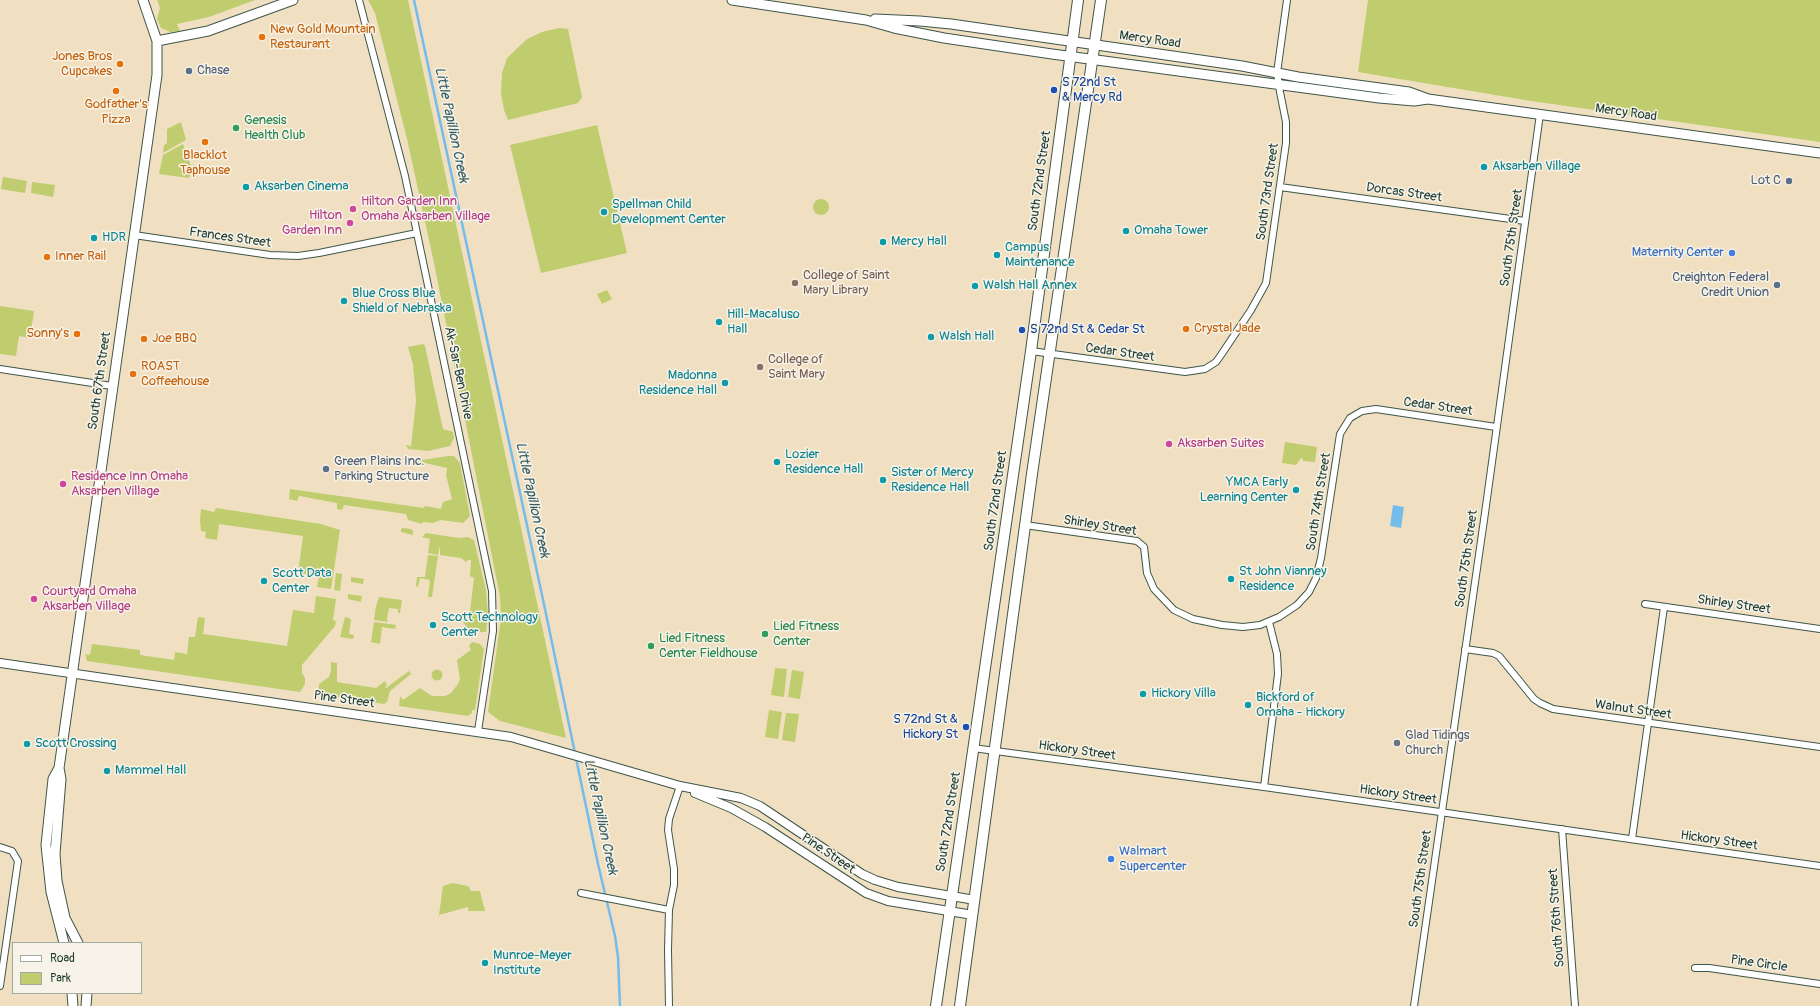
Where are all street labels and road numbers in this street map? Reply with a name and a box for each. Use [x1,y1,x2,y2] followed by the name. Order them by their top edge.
[1118,28,1182,52] street label: Mercy Road
[1594,101,1658,125] street label: Mercy Road
[1025,130,1055,232] street label: South 72nd Street
[1253,142,1283,242] street label: South 73rd Street
[1365,180,1443,206] street label: Dorcas Street
[1497,188,1527,288] street label: South 75th Street
[188,225,272,251] street label: Frances Street
[441,325,475,421] street label: Ak-Sar-Ben Drive
[85,331,115,431] street label: South 67th Street
[1084,340,1156,366] street label: Cedar Street
[1402,394,1474,420] street label: Cedar Street
[981,450,1011,552] street label: South 72nd Street
[1304,452,1334,552] street label: South 74th Street
[1452,509,1482,609] street label: South 75th Street
[1062,513,1138,539] street label: Shirley Street
[1696,592,1772,618] street label: Shirley Street
[313,688,375,712] street label: Pine Street
[1594,697,1672,723] street label: Walnut Street
[1037,738,1117,764] street label: Hickory Street
[933,771,965,873] street label: South 72nd Street
[1358,782,1438,808] street label: Hickory Street
[1679,828,1759,854] street label: Hickory Street
[1406,829,1436,929] street label: South 75th Street
[798,830,858,878] street label: Pine Street
[1546,868,1568,968] street label: South 76th Street
[1730,952,1788,976] street label: Pine Circle

